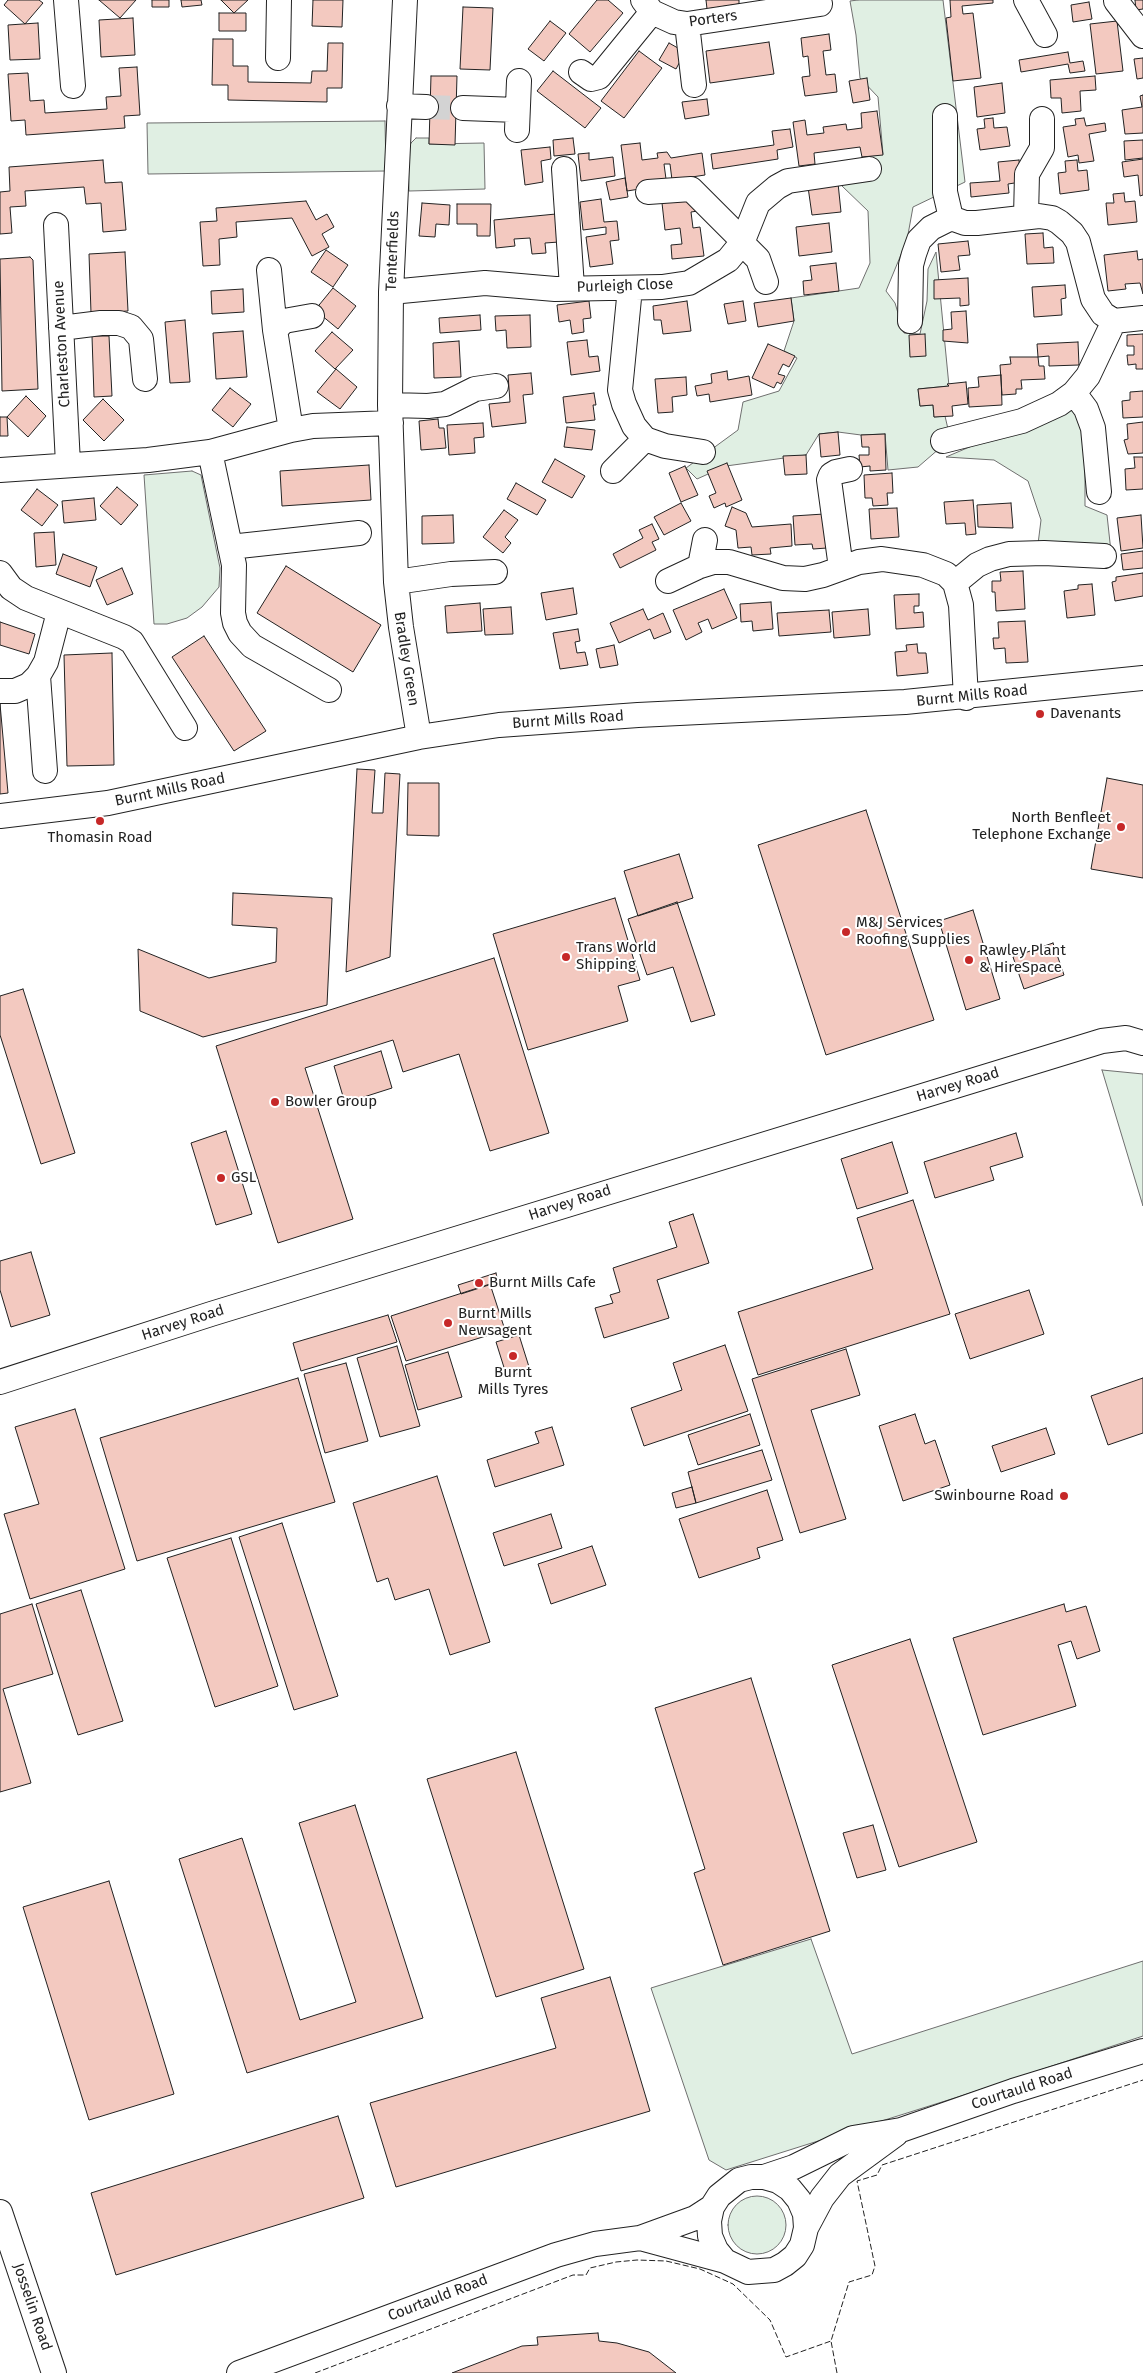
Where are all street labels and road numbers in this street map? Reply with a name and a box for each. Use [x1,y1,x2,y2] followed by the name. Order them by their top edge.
[688,7,738,31] street label: Porters
[383,211,403,291] street label: Tenterfields
[576,275,674,297] street label: Purleigh Close
[50,280,74,408] street label: Charleston Avenue
[390,611,422,707] street label: Bradley Green
[915,681,1029,711] street label: Burnt Mills Road
[511,707,625,733] street label: Burnt Mills Road
[113,770,227,810] street label: Burnt Mills Road
[914,1064,1002,1106] street label: Harvey Road
[527,1181,613,1225] street label: Harvey Road
[140,1301,226,1345] street label: Harvey Road
[969,2064,1075,2114] street label: Courtauld Road
[9,2261,55,2353] street label: Josselin Road
[386,2271,490,2325] street label: Courtauld Road

